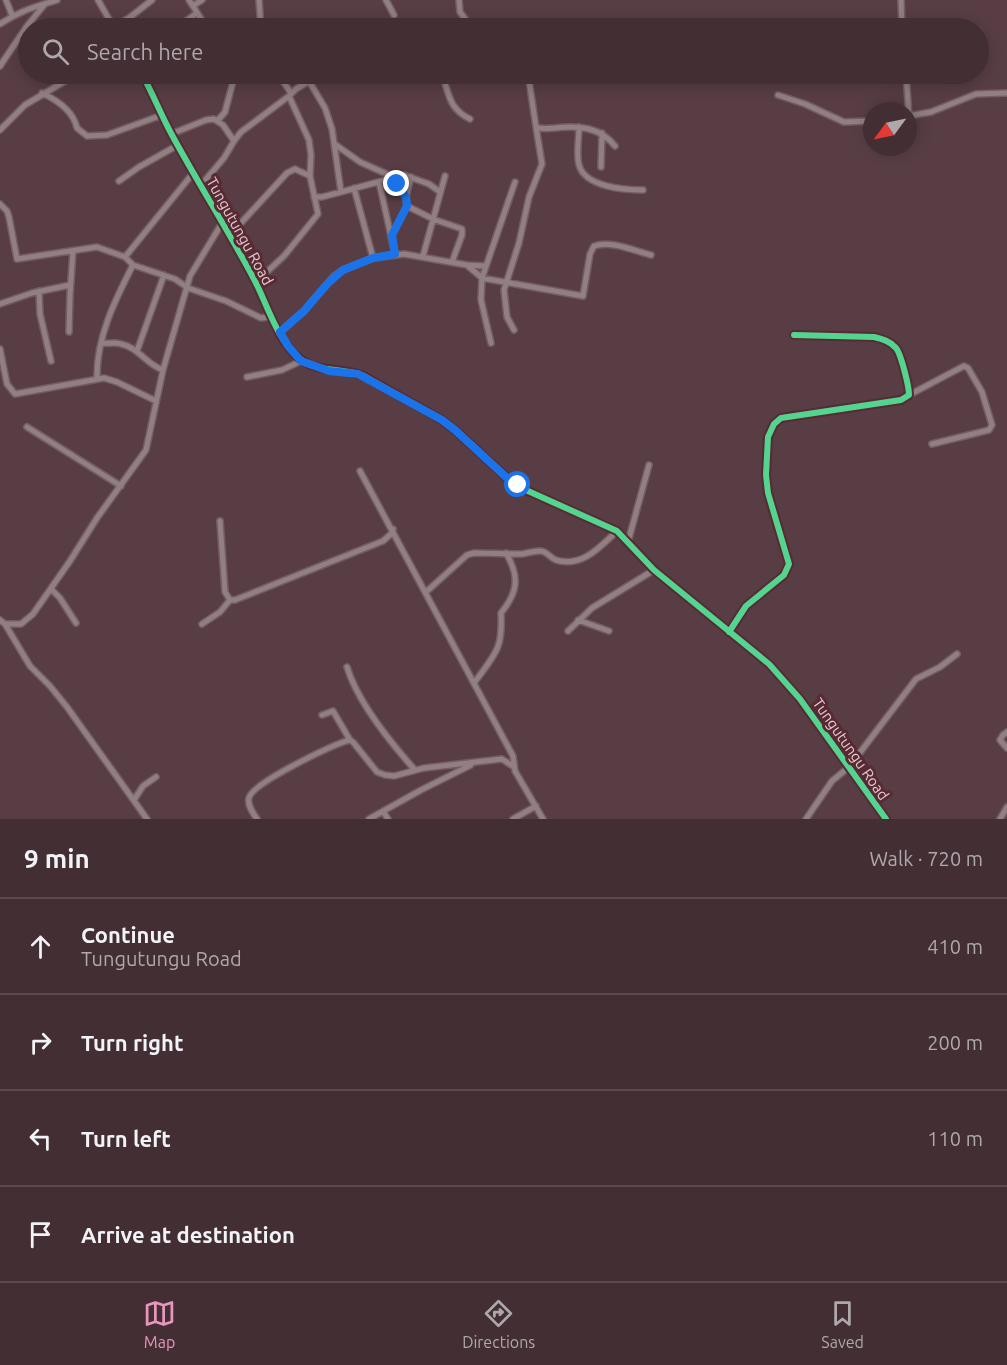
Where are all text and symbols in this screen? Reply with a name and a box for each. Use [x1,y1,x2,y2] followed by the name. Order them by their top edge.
[18,18,989,84] search box
[39,35,72,68] icon: search
[87,39,203,64] text: Search here
[863,102,917,156] north arrow
[383,170,409,196] route end
[203,174,277,288] street label: Tungutungu Road
[504,471,530,497] route start
[809,695,893,803] street label: Tungutungu Road
[24,844,90,873] text: 9 min
[870,847,983,870] text: Walk · 720 m
[81,922,175,947] text: Continue
[24,930,57,963] icon: ahead
[927,935,983,958] text: 410 m
[81,947,242,970] text: Tungutungu Road
[24,1026,57,1059] icon: right
[81,1030,183,1055] text: Turn right
[927,1031,983,1054] text: 200 m
[24,1122,57,1155] icon: left
[81,1126,171,1151] text: Turn left
[927,1127,983,1150] text: 110 m
[24,1218,57,1251] icon: arrive
[81,1222,295,1247] text: Arrive at destination
[143,1297,176,1351] tab: Map
[462,1297,535,1351] tab: Directions
[821,1297,864,1351] tab: Saved

